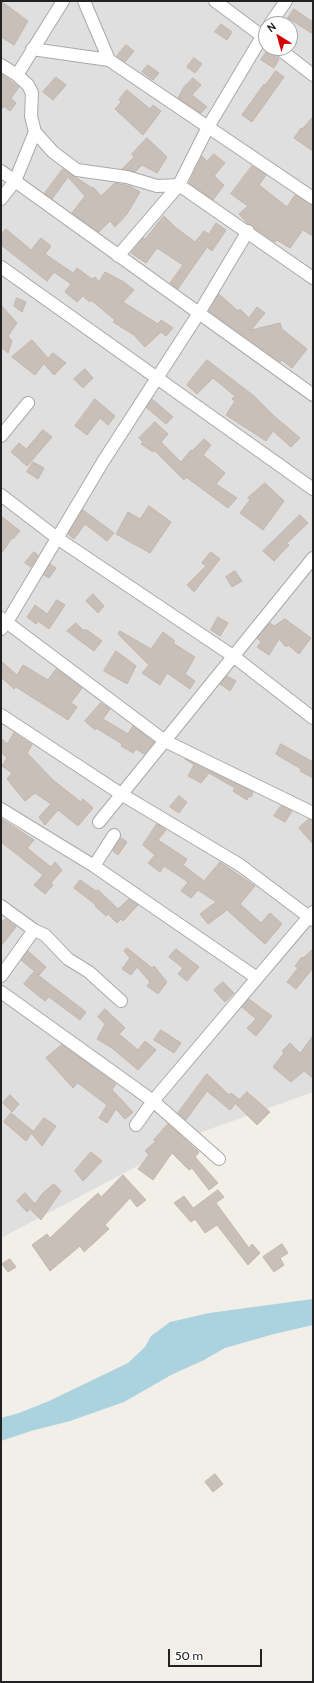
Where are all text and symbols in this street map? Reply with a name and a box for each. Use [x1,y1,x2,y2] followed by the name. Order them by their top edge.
[258,16,298,56] north arrow
[264,19,279,35] text: N
[170,1641,264,1667] scale bar
[175,1648,203,1663] text: 50 m

